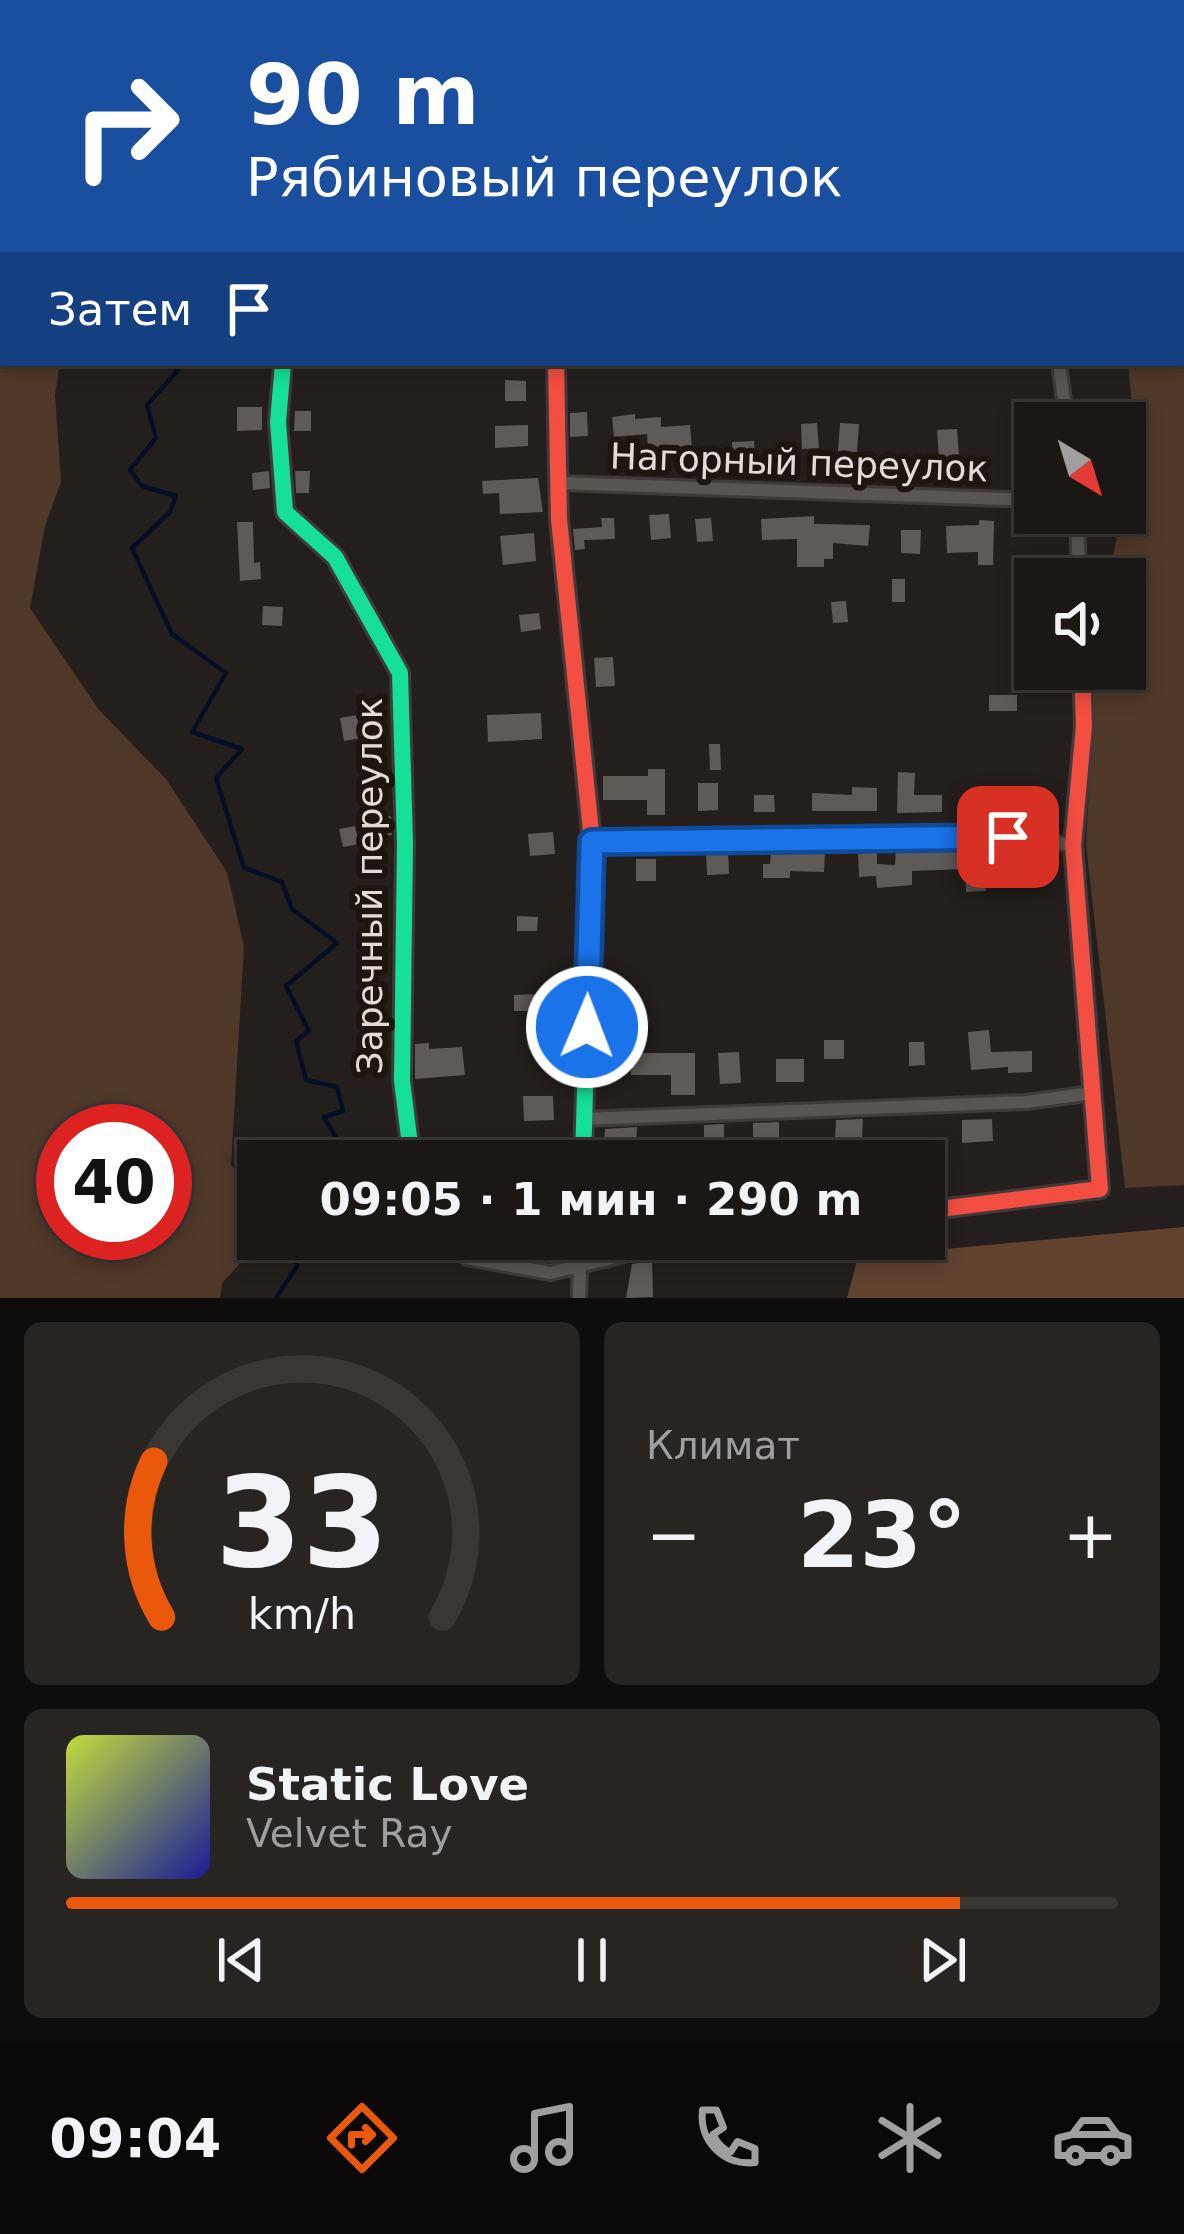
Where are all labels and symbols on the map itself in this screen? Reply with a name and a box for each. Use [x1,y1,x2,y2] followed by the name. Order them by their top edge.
[1014,402,1146,534] north arrow
[609,435,989,490] street label: Нагорный переулок
[349,698,390,1074] street label: Заречный переулок
[957,786,1059,888] pin
[524,964,650,1090] position arrow
[36,1104,192,1260] speed limit sign: 40

